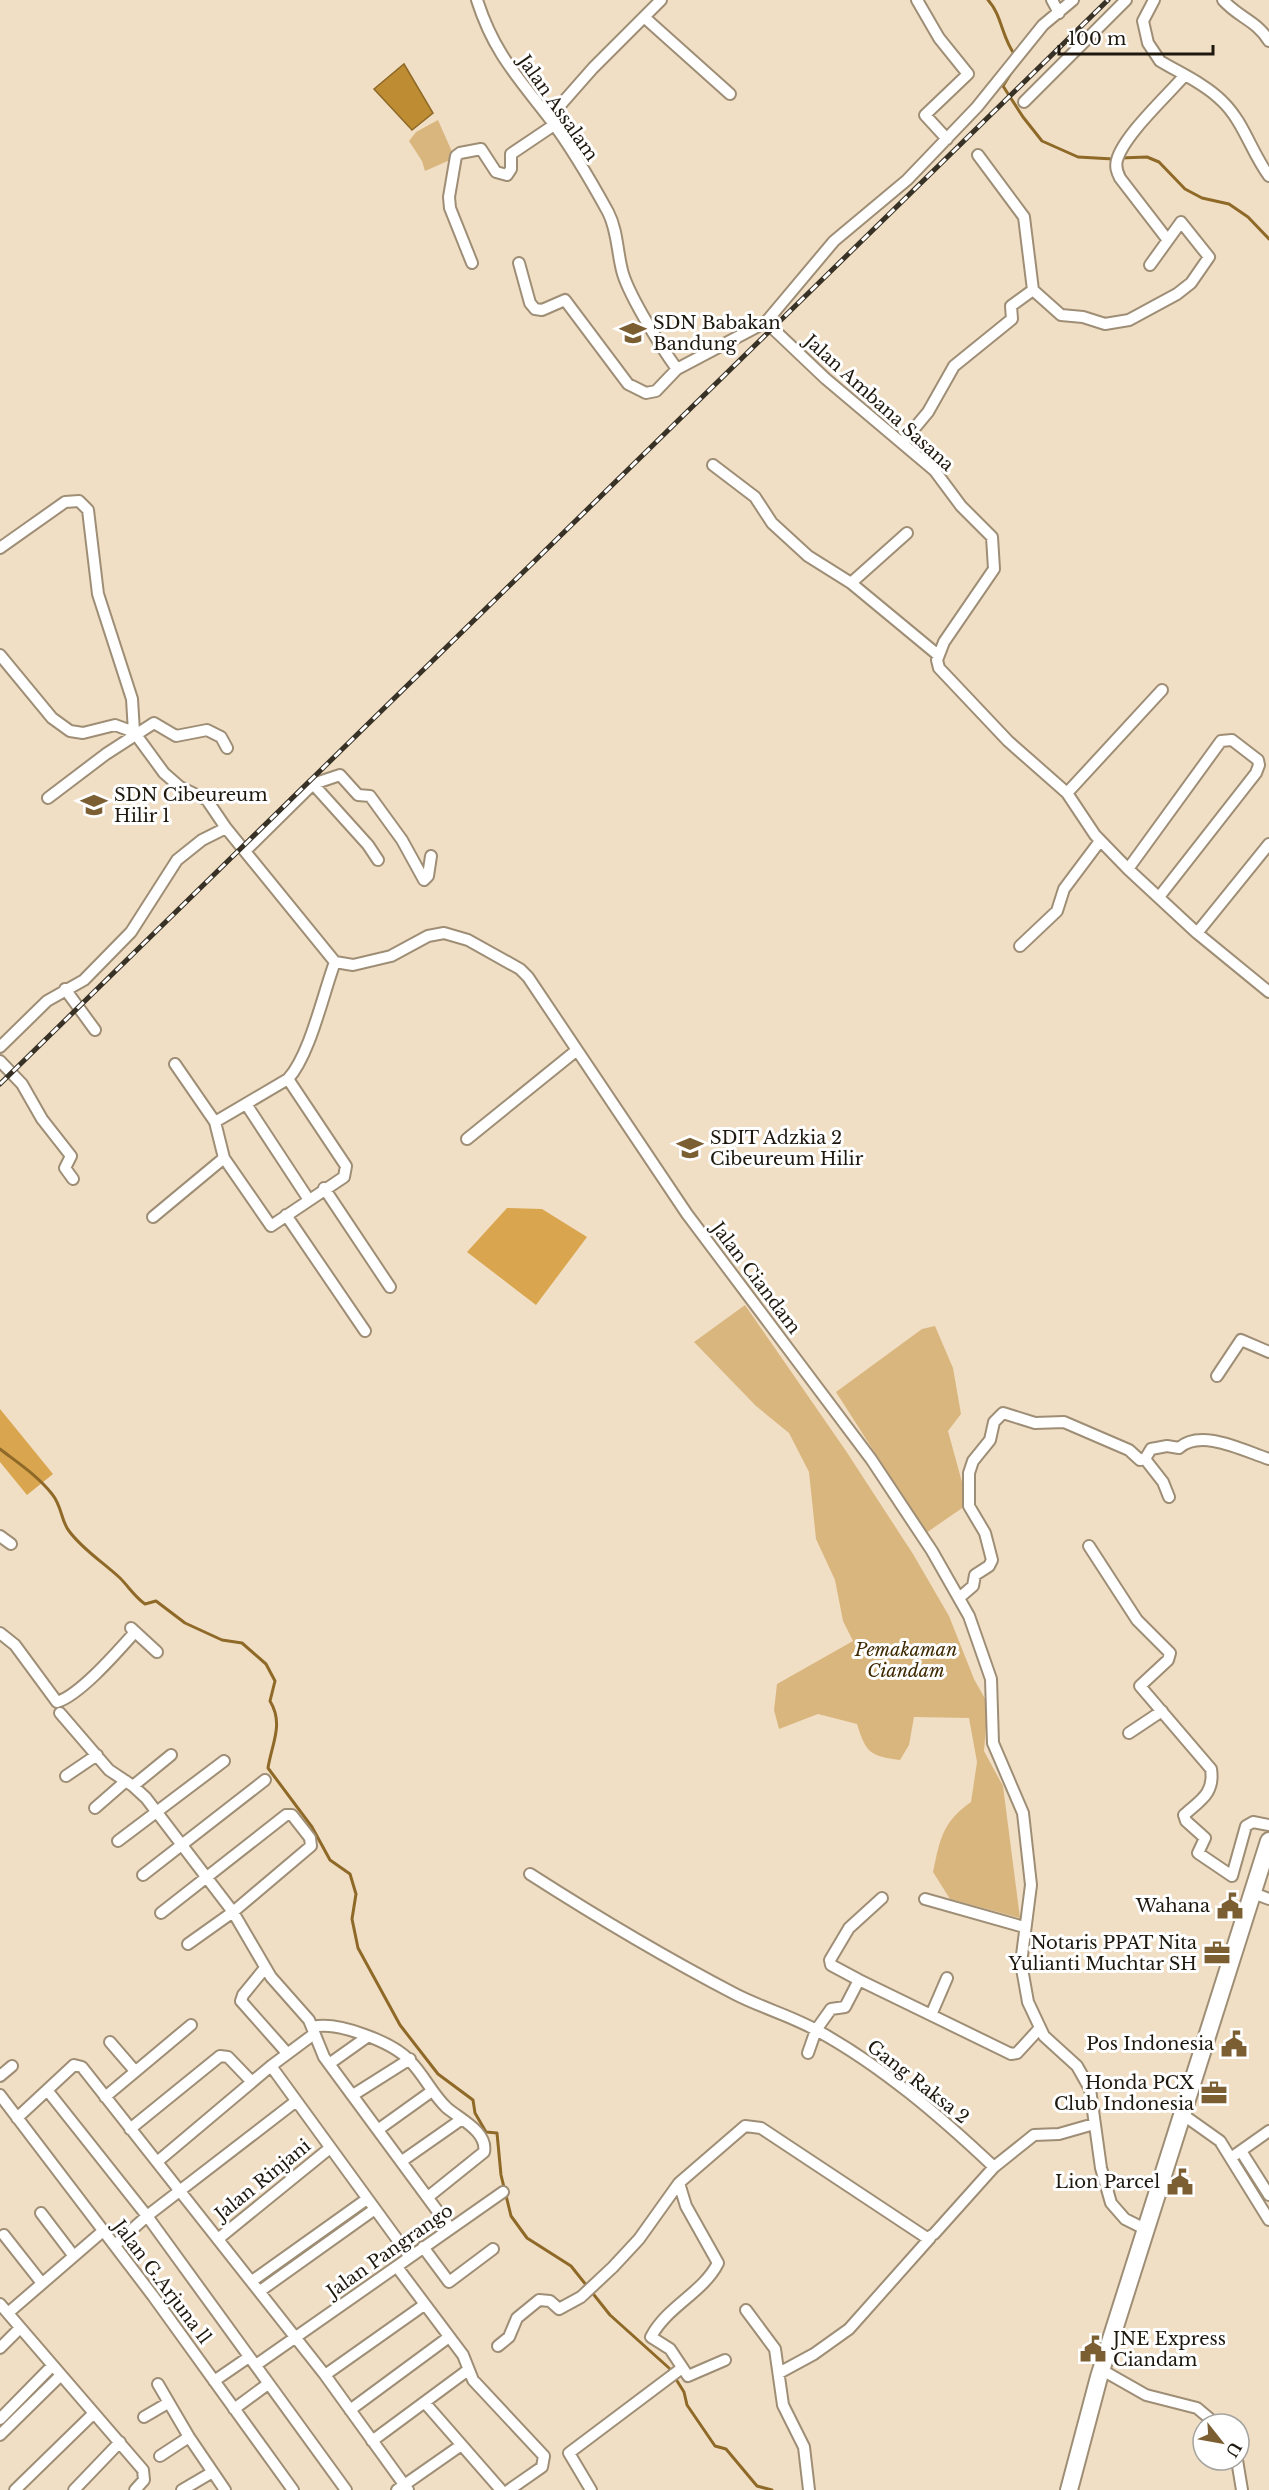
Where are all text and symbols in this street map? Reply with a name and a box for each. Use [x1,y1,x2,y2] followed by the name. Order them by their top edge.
[1059,18,1214,56] scale bar
[1068,28,1126,50] text: 100 m
[512,49,603,165] street label: Jalan Assalam
[653,312,781,355] place label: SDN Babakan Bandung
[618,318,648,348] school or university icon: SDN Babakan Bandung
[798,329,958,476] street label: Jalan Ambana Sasana
[114,784,268,827] place label: SDN Cibeureum Hilir 1
[79,790,109,820] school or university icon: SDN Cibeureum Hilir 1
[710,1127,864,1170] place label: SDIT Adzkia 2 Cibeureum Hilir
[675,1133,705,1163] school or university icon: SDIT Adzkia 2 Cibeureum Hilir
[706,1216,805,1338] street label: Jalan Ciandam
[854,1639,957,1682] park label: Pemakaman Ciandam
[1215,1891,1245,1921] public building icon: Wahana
[1135,1895,1210,1917] place label: Wahana
[1008,1932,1197,1975] place label: Notaris PPAT Nita Yulianti Muchtar SH
[1202,1938,1232,1968] office icon: Notaris PPAT Nita Yulianti Muchtar SH
[1219,2029,1249,2059] public building icon: Pos Indonesia
[1086,2033,1214,2055] place label: Pos Indonesia
[863,2035,973,2129] street label: Gang Raksa 2
[1054,2072,1194,2115] place label: Honda PCX Club Indonesia
[1199,2078,1229,2108] office icon: Honda PCX Club Indonesia
[209,2135,315,2226] street label: Jalan Rinjani
[1165,2167,1195,2197] public building icon: Lion Parcel
[1055,2171,1160,2193] place label: Lion Parcel
[321,2199,457,2304] street label: Jalan Pangrango
[107,2214,216,2348] street label: Jalan G.Arjuna ll
[1111,2328,1226,2371] place label: JNE Express Ciandam
[1078,2334,1108,2364] public building icon: JNE Express Ciandam
[1191,2412,1251,2472] north arrow
[1222,2439,1246,2461] text: U

